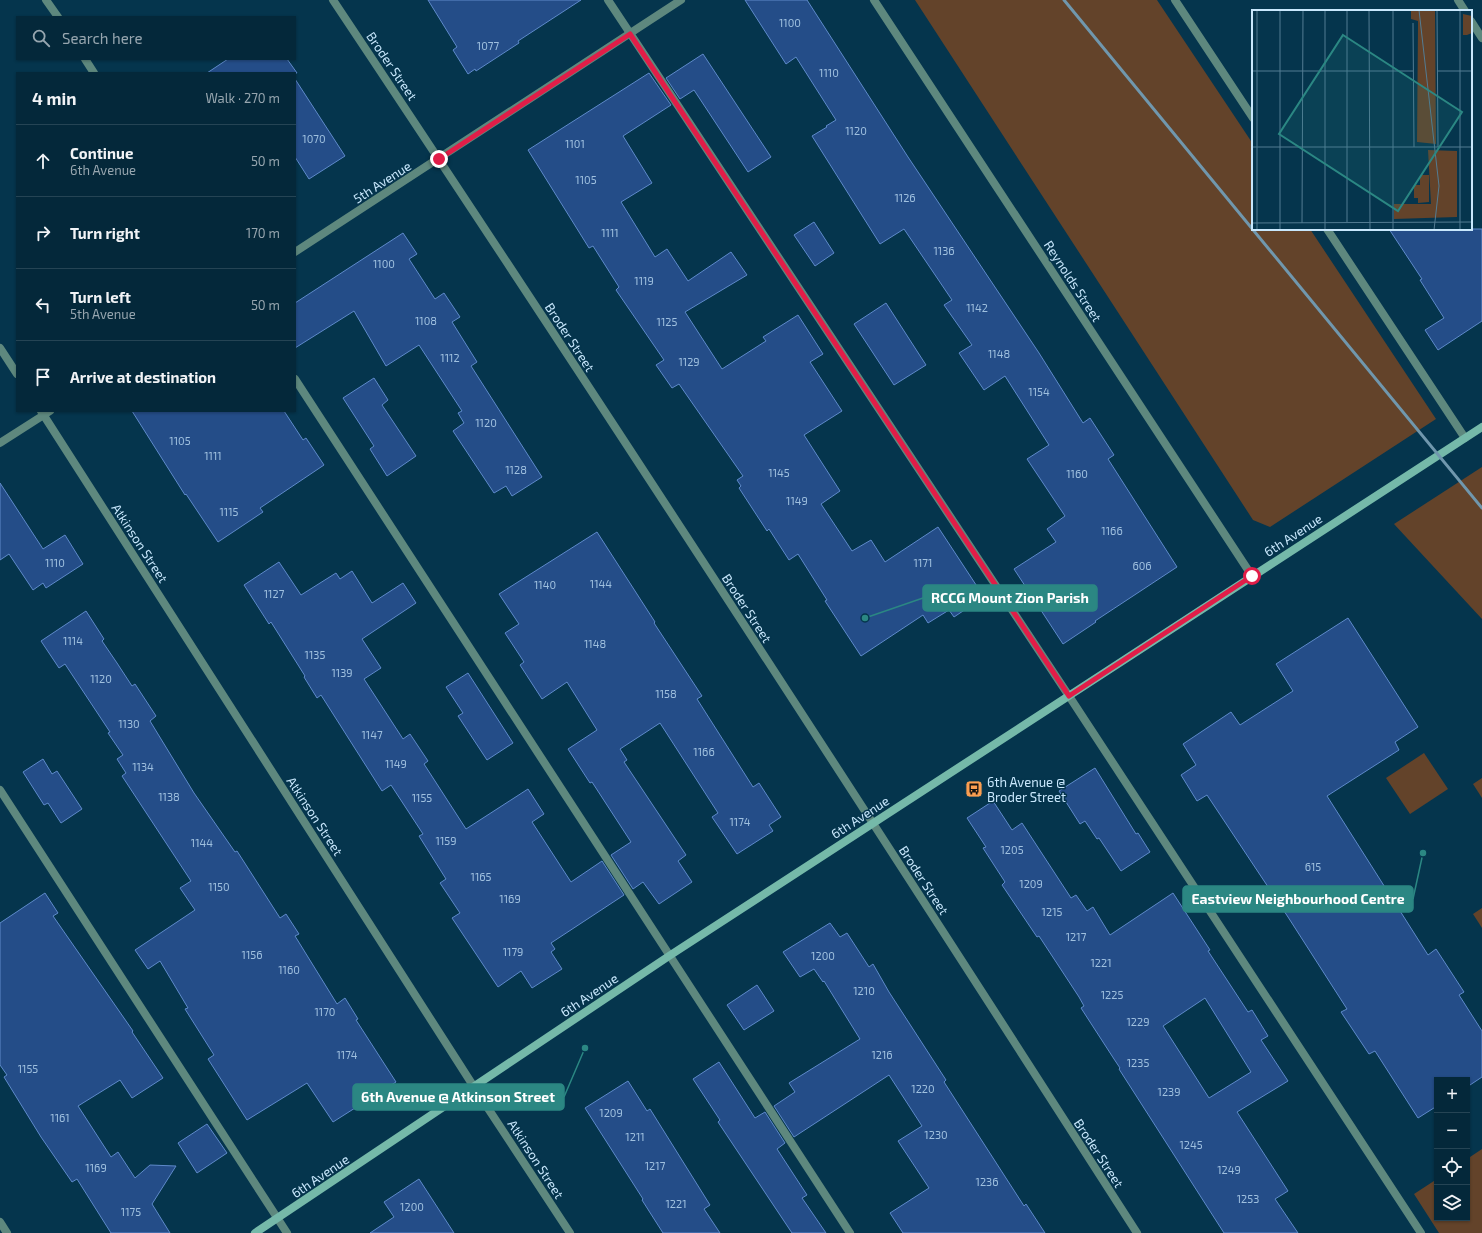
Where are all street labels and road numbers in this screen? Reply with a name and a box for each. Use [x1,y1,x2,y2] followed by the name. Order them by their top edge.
[363,29,421,103] street label: Broder Street
[350,157,414,207] street label: 5th Avenue
[1041,237,1105,325] street label: Reynolds Street
[542,300,598,374] street label: Broder Street
[109,501,171,585] street label: Atkinson Street
[1261,510,1325,560] street label: 6th Avenue
[719,571,775,645] street label: Broder Street
[284,774,346,858] street label: Atkinson Street
[828,792,892,842] street label: 6th Avenue
[896,843,952,917] street label: Broder Street
[557,970,621,1020] street label: 6th Avenue
[1071,1116,1127,1190] street label: Broder Street
[505,1117,567,1201] street label: Atkinson Street
[288,1151,352,1201] street label: 6th Avenue

